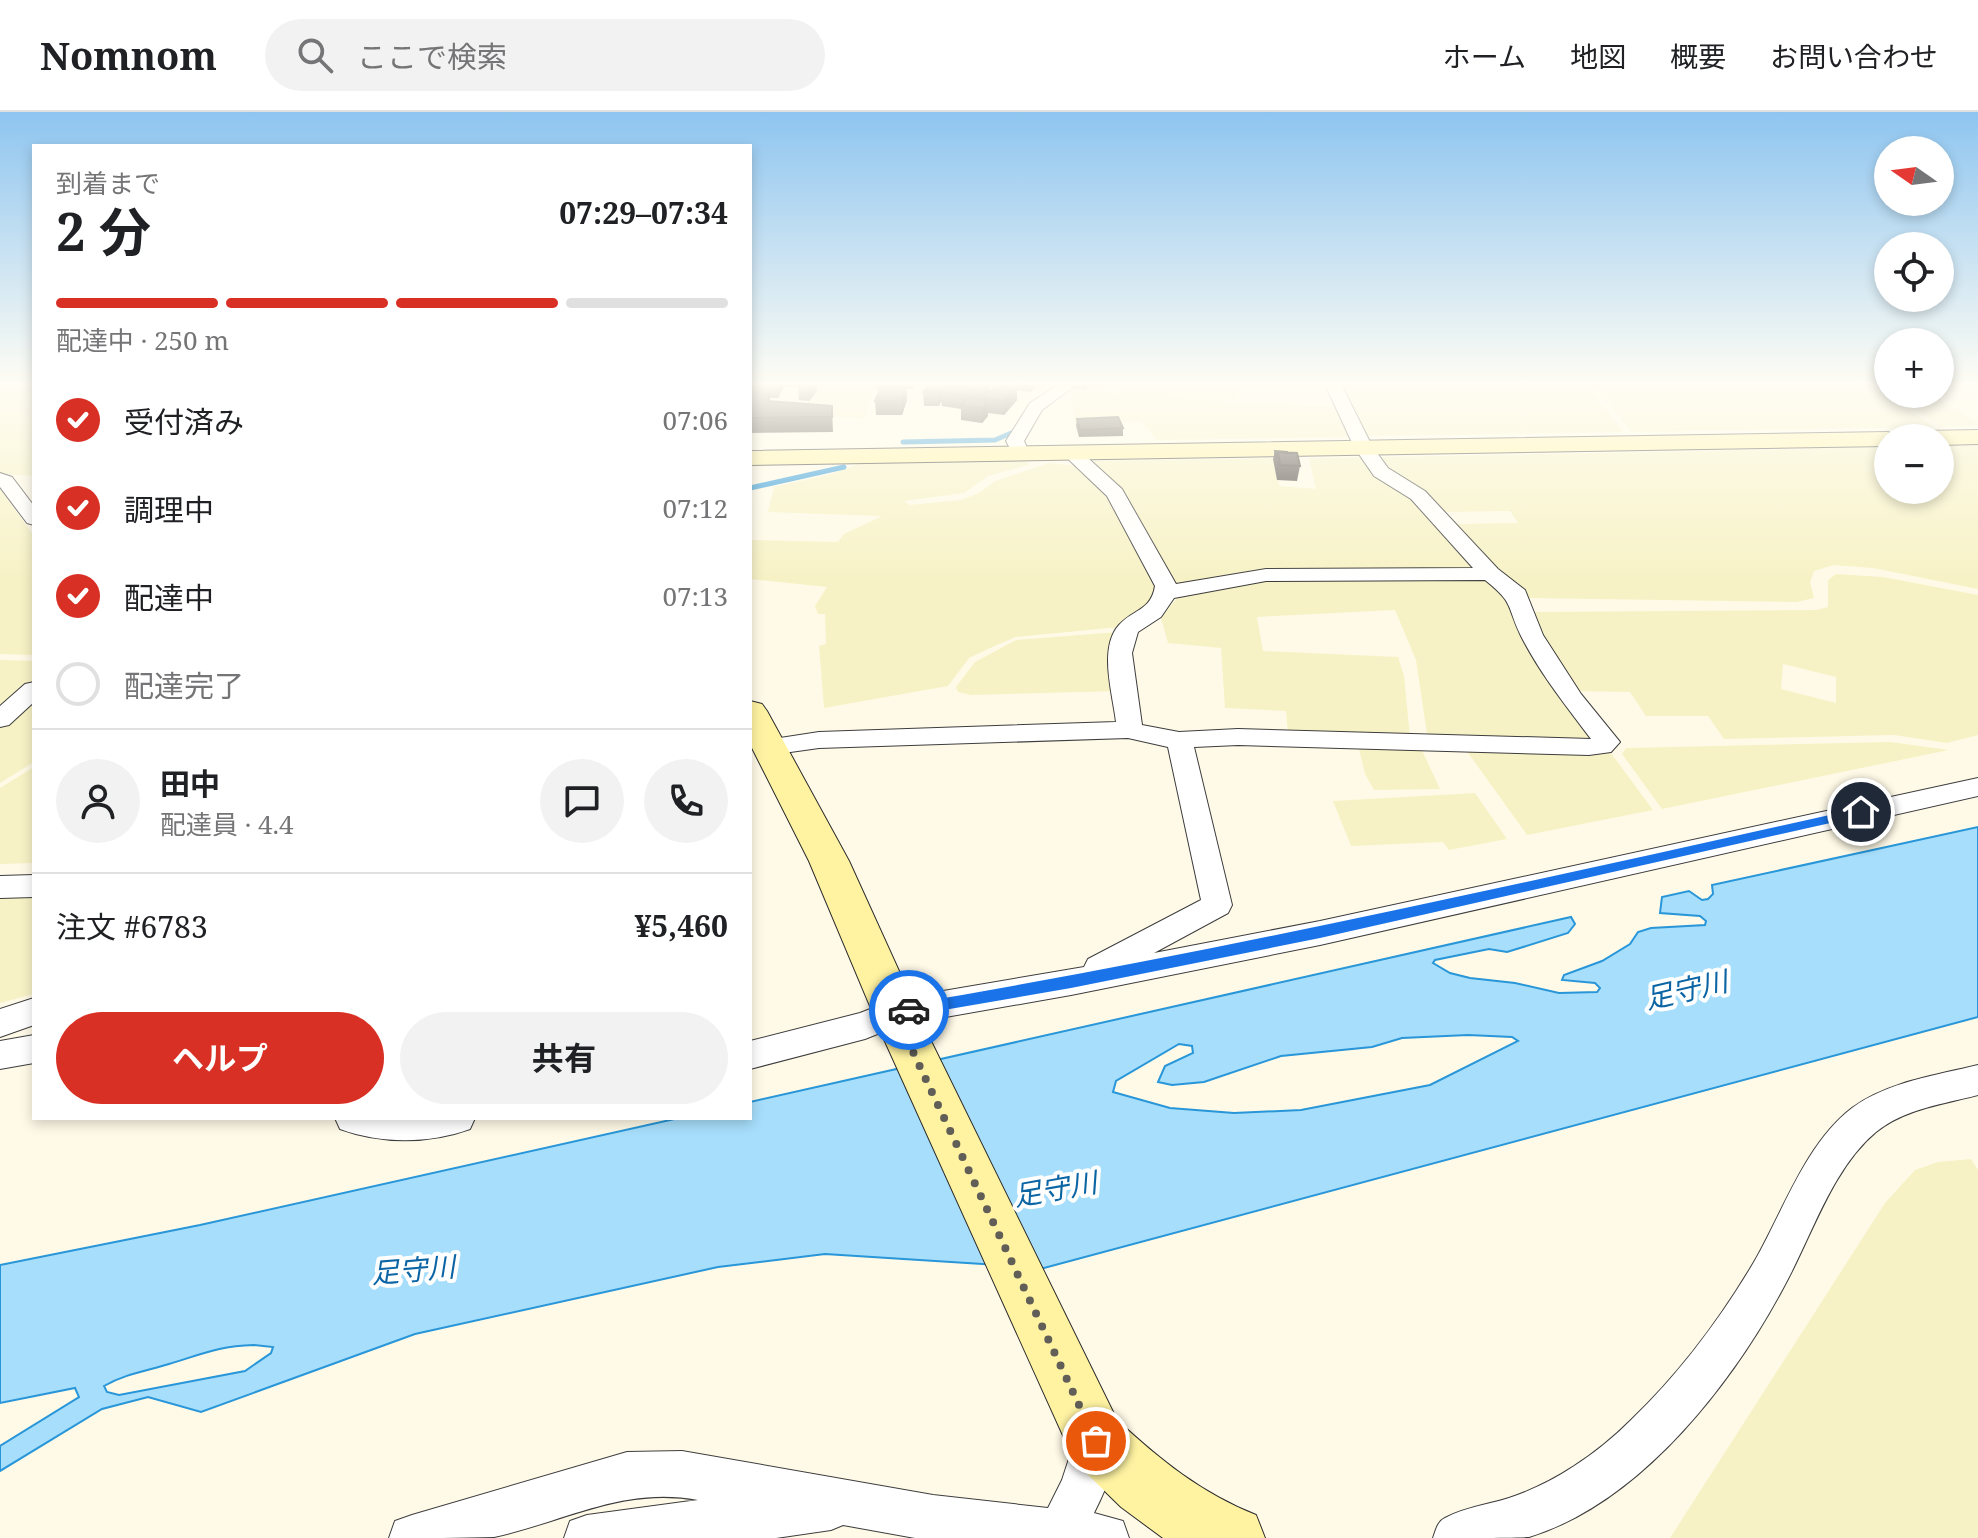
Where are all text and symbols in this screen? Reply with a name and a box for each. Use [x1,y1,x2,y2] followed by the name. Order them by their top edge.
[265,19,825,91] search box
[40,29,217,81] text: Nomnom
[293,33,337,77] icon: search
[357,36,507,77] text: ここで検索
[1443,37,1526,75] text: ホーム
[1570,37,1626,75] text: 地図
[1670,37,1726,75] text: 概要
[1770,37,1938,75] text: お問い合わせ
[1874,136,1954,216] north arrow
[1874,136,1954,504] map controls
[56,165,160,201] text: 到着まで
[559,192,728,233] text: 07:29–07:34
[56,195,151,266] text: 2 分
[1874,232,1954,312] button: locate
[56,322,229,358] text: 配達中 · 250 m
[1874,328,1954,408] button: +
[56,398,100,442] icon: check
[124,401,244,442] text: 受付済み
[662,402,728,438] text: 07:06
[1874,424,1954,504] button: −
[56,486,100,530] icon: check
[124,489,214,530] text: 調理中
[662,490,728,526] text: 07:12
[56,574,100,618] icon: check
[124,577,214,618] text: 配達中
[662,578,728,614] text: 07:13
[124,665,244,706] text: 配達完了
[56,759,140,843] button: person
[540,759,624,843] button: chat
[644,759,728,843] button: phone
[160,763,220,804] text: 田中
[1827,778,1895,846] pin
[1839,790,1883,834] icon: home
[160,806,294,842] text: 配達員 · 4.4
[634,905,728,946] text: ¥5,460
[56,906,208,947] text: 注文 #6783
[1641,960,1734,1017] water label: 足守川
[869,970,949,1050] courier
[887,988,931,1032] icon: car
[56,1012,384,1104] button: ヘルプ
[400,1012,728,1104] button: 共有
[1010,1161,1103,1214] water label: 足守川
[369,1246,459,1292] water label: 足守川
[1062,1407,1130,1475] pin
[1074,1419,1118,1463] icon: bag

